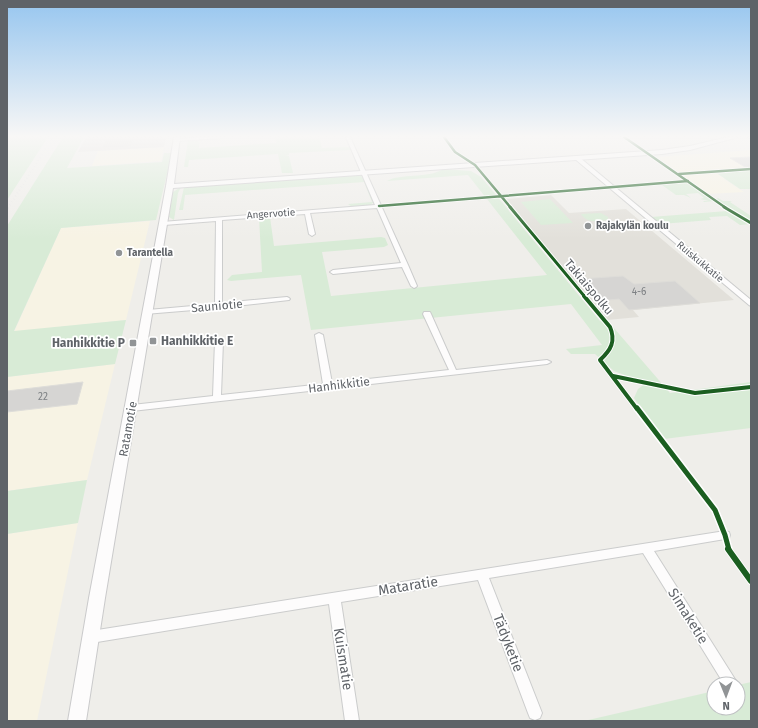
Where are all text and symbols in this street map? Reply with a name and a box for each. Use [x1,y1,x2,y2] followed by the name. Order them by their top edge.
[246,206,296,222] street label: Angervotie
[596,220,669,232] place label: Rajakylän koulu
[583,221,593,231] marker: Rajakylän koulu
[674,239,726,285] street label: Ruiskukkatie
[127,247,173,259] place label: Tarantella
[114,248,124,258] marker: Tarantella
[562,257,616,317] street label: Takiaispolku
[632,286,646,298] house number: 4-6
[191,297,243,315] street label: Sauniotie
[161,334,233,348] place label: Hanhikkitie E
[52,336,125,350] place label: Hanhikkitie P
[148,336,158,346] marker: Hanhikkitie E
[128,338,138,348] marker: Hanhikkitie P
[307,374,371,396] street label: Hanhikkitie
[38,391,48,403] house number: 22
[116,400,140,458] street label: Ratamotie
[377,573,439,599] street label: Mataratie
[664,585,712,647] street label: Simaketie
[489,612,527,674] street label: Tädyketie
[330,627,356,691] street label: Kuismatie
[706,676,746,716] north arrow
[722,699,730,712] text: N

